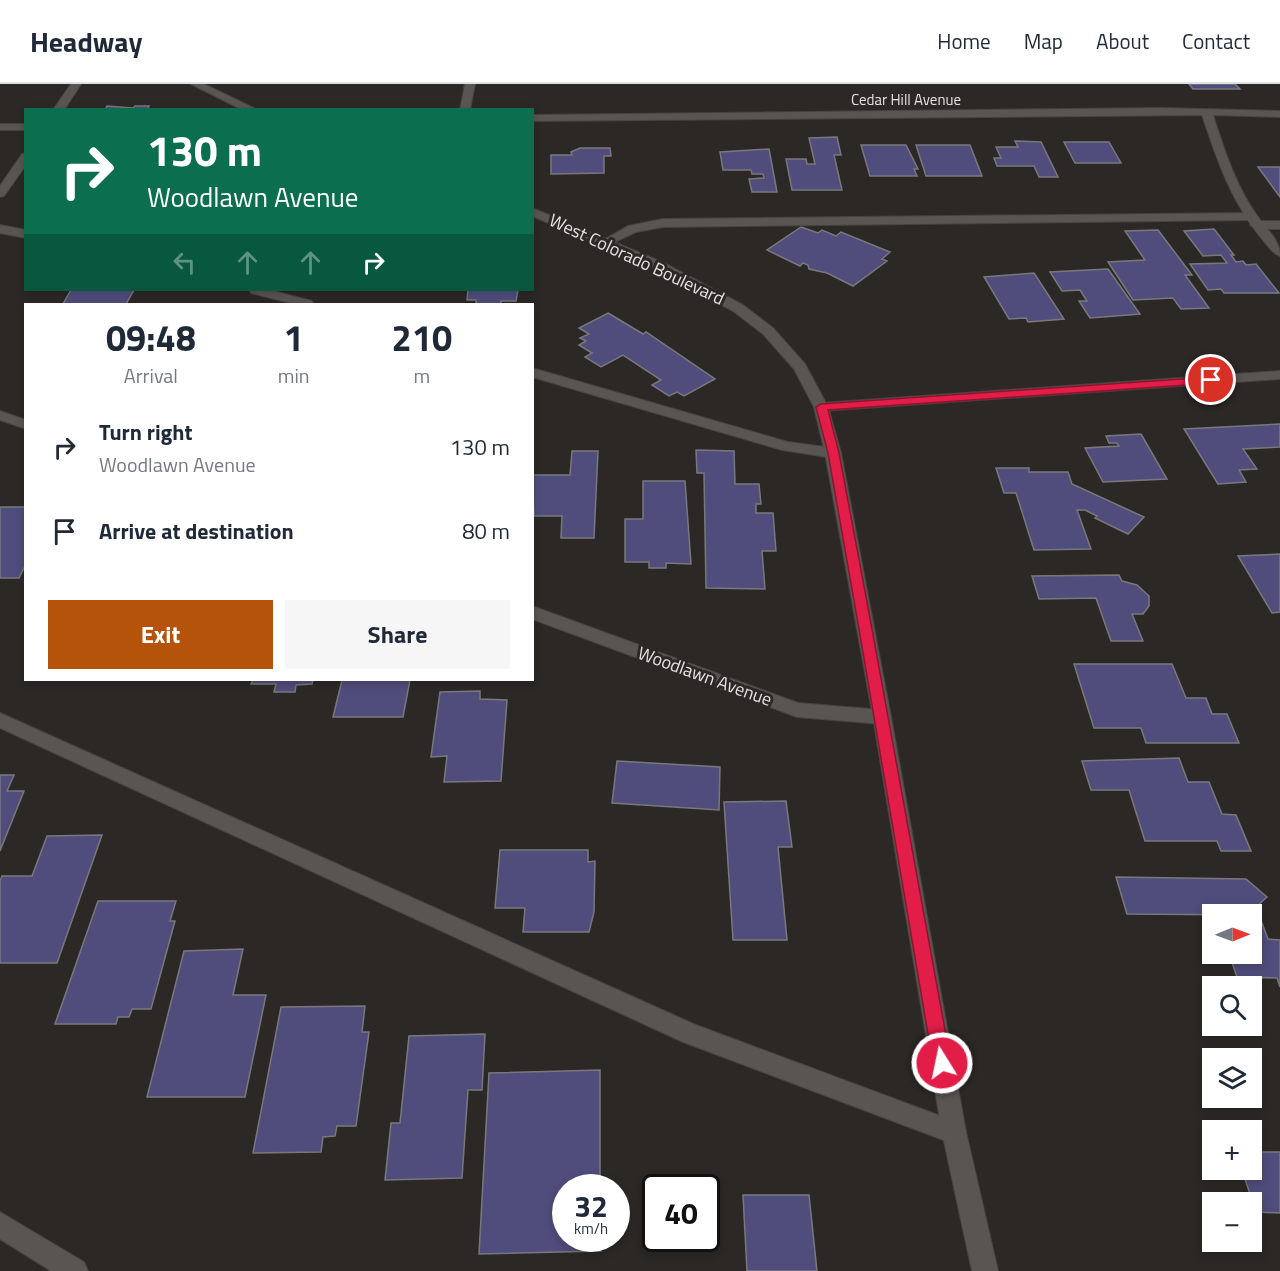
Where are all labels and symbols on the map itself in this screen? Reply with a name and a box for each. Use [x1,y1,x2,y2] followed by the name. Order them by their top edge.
[851,88,961,111] street label: Cedar Hill Avenue
[545,206,729,312] street label: West Colorado Boulevard
[1185,354,1236,405] pin
[634,639,776,713] street label: Woodlawn Avenue
[1202,904,1262,964] north arrow
[910,1031,974,1095] position arrow
[642,1174,720,1252] speed limit sign: 40

